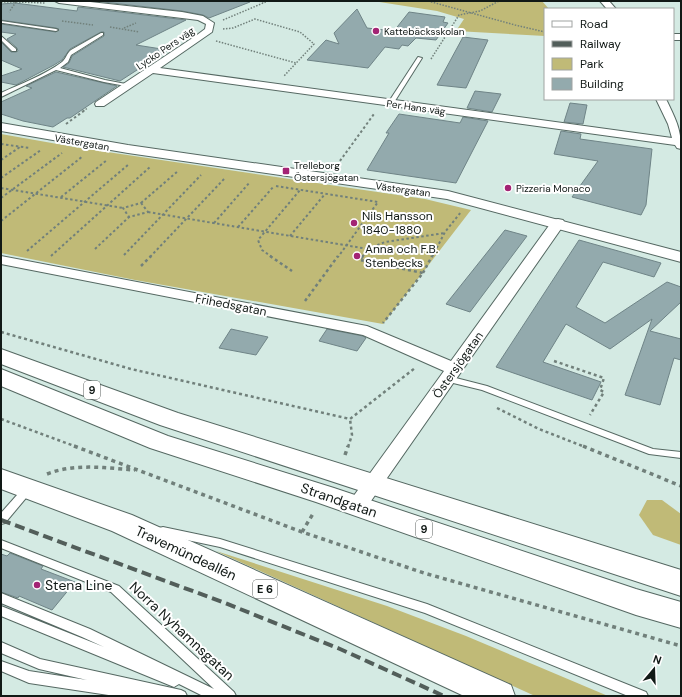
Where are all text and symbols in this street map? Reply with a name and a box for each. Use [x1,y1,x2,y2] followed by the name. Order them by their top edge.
[544,8,674,100] legend
[580,16,608,32] text: Road
[134,24,197,73] street label: Lycko Pers väg
[384,25,465,38] place label: Kattebäcksskolan
[371,26,381,36] marker: Kattebäcksskolan
[580,36,621,52] text: Railway
[580,56,604,72] text: Park
[580,76,624,92] text: Building
[386,97,447,118] street label: Per Hans väg
[54,131,111,154] street label: Västergatan
[294,159,359,184] place label: Trelleborg Östersjögatan
[281,166,291,176] marker: Trelleborg Östersjögatan
[375,179,432,200] street label: Västergatan
[516,182,590,195] place label: Pizzeria Monaco
[503,183,513,193] marker: Pizzeria Monaco
[362,208,433,238] place label: Nils Hansson 1840-1880
[349,218,359,228] marker: Nils Hansson 1840-1880
[365,241,438,271] place label: Anna och F.B. Stenbecks
[352,251,362,261] marker: Anna och F.B. Stenbecks
[194,290,268,320] street label: Frihedsgatan
[429,328,487,401] street label: Östersjögatan
[84,381,100,399] road number: 9
[298,479,380,521] street label: Strandgatan
[416,520,432,538] road number: 9
[132,522,240,584] street label: Travemündeallén
[45,576,113,594] place label: Stena Line
[126,578,238,684] street label: Norra Nyhamnsgatan
[32,580,42,590] marker: Stena Line
[253,580,277,598] road number: E 6
[634,649,674,689] north arrow
[651,652,663,667] text: N

